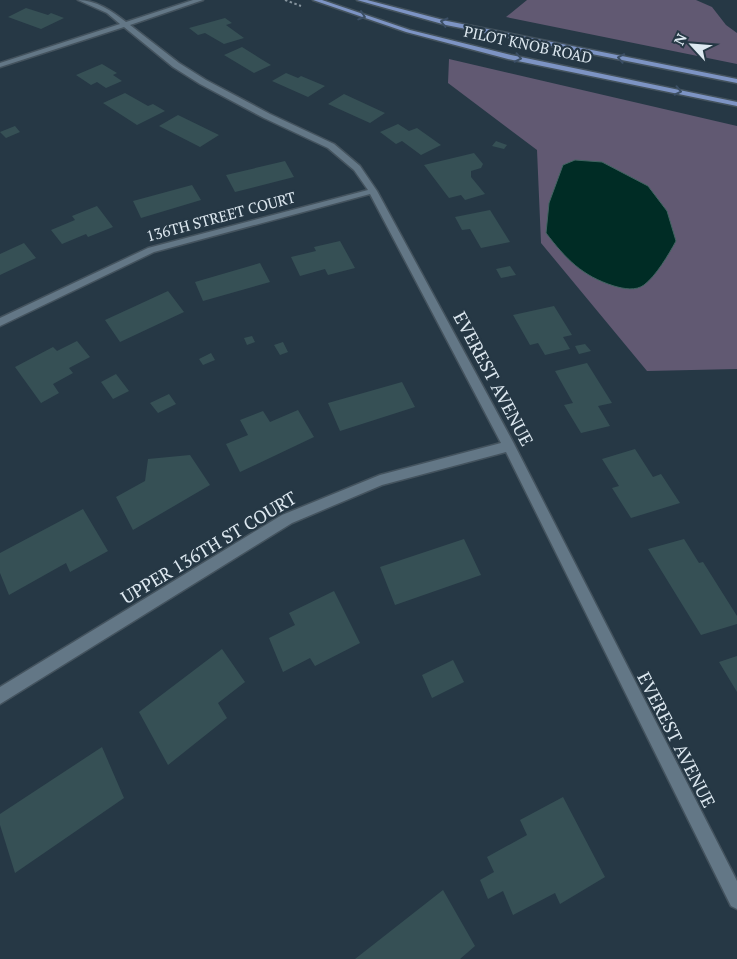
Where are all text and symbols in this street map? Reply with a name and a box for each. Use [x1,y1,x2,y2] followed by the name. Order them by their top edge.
[357,10,365,20] one-way arrow
[441,18,449,28] one-way arrow
[667,20,717,70] north arrow
[462,21,594,67] street label: PILOT KNOB ROAD
[669,30,691,48] text: N
[514,52,523,63] one-way arrow
[616,53,625,64] one-way arrow
[673,85,682,96] one-way arrow
[144,186,298,246] street label: 136TH STREET COURT
[448,307,539,450] street label: EVEREST AVENUE
[116,485,301,609] street label: UPPER 136TH ST COURT
[632,668,721,811] street label: EVEREST AVENUE

